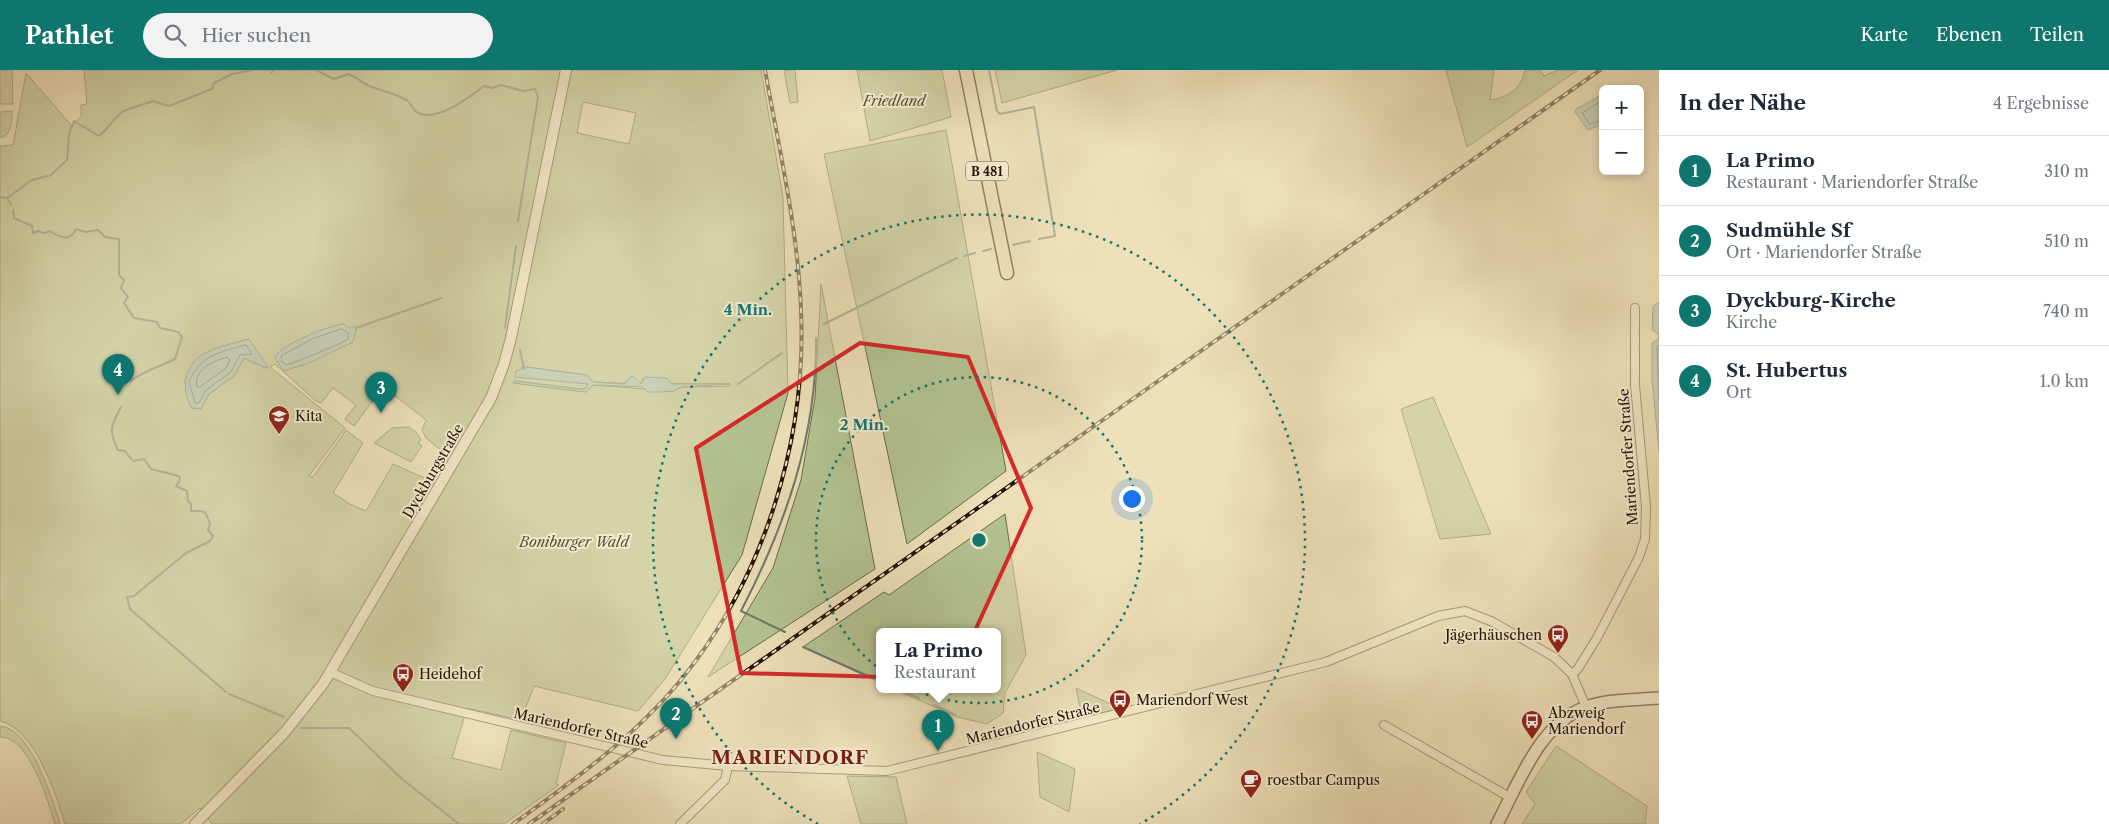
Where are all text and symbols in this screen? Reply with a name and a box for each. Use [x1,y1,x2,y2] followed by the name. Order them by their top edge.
[143,13,493,58] search box
[25,21,113,50] text: Pathlet
[161,21,189,49] icon: search
[201,24,311,47] text: Hier suchen
[1860,24,1908,46] text: Karte
[1936,24,2002,46] text: Ebenen
[2030,24,2084,46] text: Teilen
[1599,85,1644,175] map controls
[1599,85,1644,130] button: +
[1679,90,1806,115] text: In der Nähe
[862,92,927,110] park label: Friedland
[1993,93,2089,113] text: 4 Ergebnisse
[1599,130,1644,175] button: −
[1726,149,1815,172] text: La Primo
[1691,161,1699,181] text: 1
[2044,161,2089,181] text: 310 m
[966,162,1008,180] road number: B 481
[1726,172,1978,192] text: Restaurant · Mariendorfer Straße
[1726,219,1851,242] text: Sudmühle Sf
[1690,231,1700,251] text: 2
[2044,231,2089,251] text: 510 m
[1726,242,1922,262] text: Ort · Mariendorfer Straße
[1726,289,1896,312] text: Dyckburg-Kirche
[724,300,772,319] text: 4 Min.
[1690,301,1700,321] text: 3
[2043,301,2089,321] text: 740 m
[1726,312,1777,332] text: Kirche
[102,354,134,395] pin: 4
[1726,359,1847,382] text: St. Hubertus
[1690,371,1700,391] text: 4
[2040,371,2089,391] text: 1.0 km
[365,372,397,413] pin: 3
[1726,382,1752,402] text: Ort
[1614,388,1642,526] street label: Mariendorfer Straße
[267,404,291,435] school or university icon: Kita
[295,407,323,425] place label: Kita
[840,415,888,434] text: 2 Min.
[399,420,467,522] street label: Dyckburgstraße
[1119,486,1145,512] your location
[970,531,988,549] centre of rings
[518,533,630,551] park label: Boniburger Wald
[1546,623,1570,654] bus stop icon: Jägerhäuschen
[1443,626,1542,644] place label: Jägerhäuschen
[876,628,1001,693] popup
[894,639,983,662] text: La Primo
[391,662,415,693] bus stop icon: Heidehof
[894,662,976,682] text: Restaurant
[419,665,483,683] place label: Heidehof
[1108,688,1132,719] bus stop icon: Mariendorf West
[1136,691,1248,709] place label: Mariendorf West
[660,698,692,739] pin: 2
[964,698,1102,748] street label: Mariendorfer Straße
[512,704,650,752] street label: Mariendorfer Straße
[1547,704,1626,738] place label: Abzweig Mariendorf
[1520,709,1544,740] bus stop icon: Abzweig Mariendorf
[922,710,954,751] pin: 1
[711,746,869,769] district label: MARIENDORF
[1239,768,1263,799] cafe icon: roestbar Campus
[1267,771,1380,789] place label: roestbar Campus

